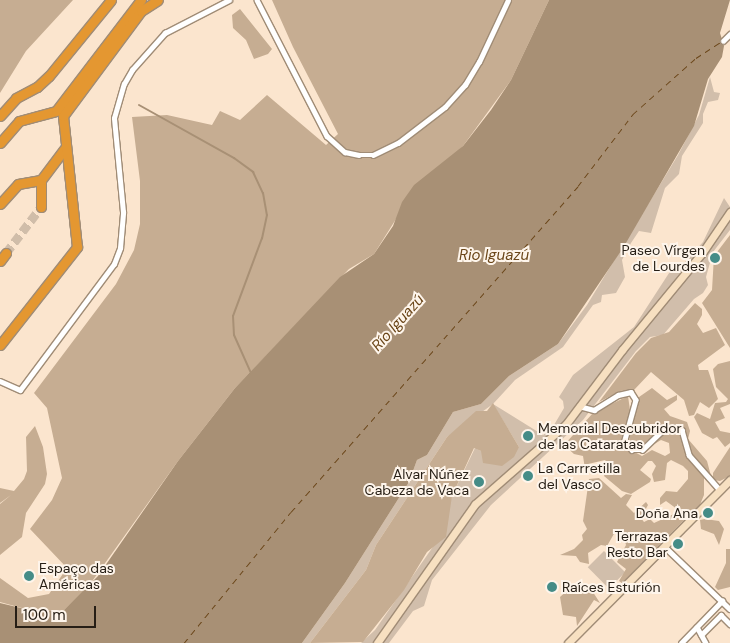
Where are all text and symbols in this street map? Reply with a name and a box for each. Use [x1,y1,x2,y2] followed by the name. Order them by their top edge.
[622,242,705,274] place label: Paseo Vírgen de Lourdes
[459,247,529,265] water label: Rio Iguazú
[709,252,721,264] marker: Paseo Vírgen de Lourdes
[368,291,428,355] water label: Río Iguazú
[538,420,682,452] place label: Memorial Descubridor de las Cataratas
[522,430,534,442] marker: Memorial Descubridor de las Cataratas
[538,460,620,492] place label: La Carrretilla del Vasco
[365,466,469,498] place label: Alvar Núñez Cabeza de Vaca
[522,470,534,482] marker: La Carrretilla del Vasco
[473,476,485,488] marker: Alvar Núñez Cabeza de Vaca
[636,505,698,521] place label: Doña Ana
[702,507,714,519] marker: Doña Ana
[607,528,668,560] place label: Terrazas Resto Bar
[672,538,684,550] marker: Terrazas Resto Bar
[39,560,114,592] place label: Espaço das Américas
[23,570,35,582] marker: Espaço das Américas
[562,579,661,595] place label: Raíces Esturión
[546,581,558,593] marker: Raíces Esturión
[18,596,99,628] scale bar
[23,605,66,625] text: 100 m

